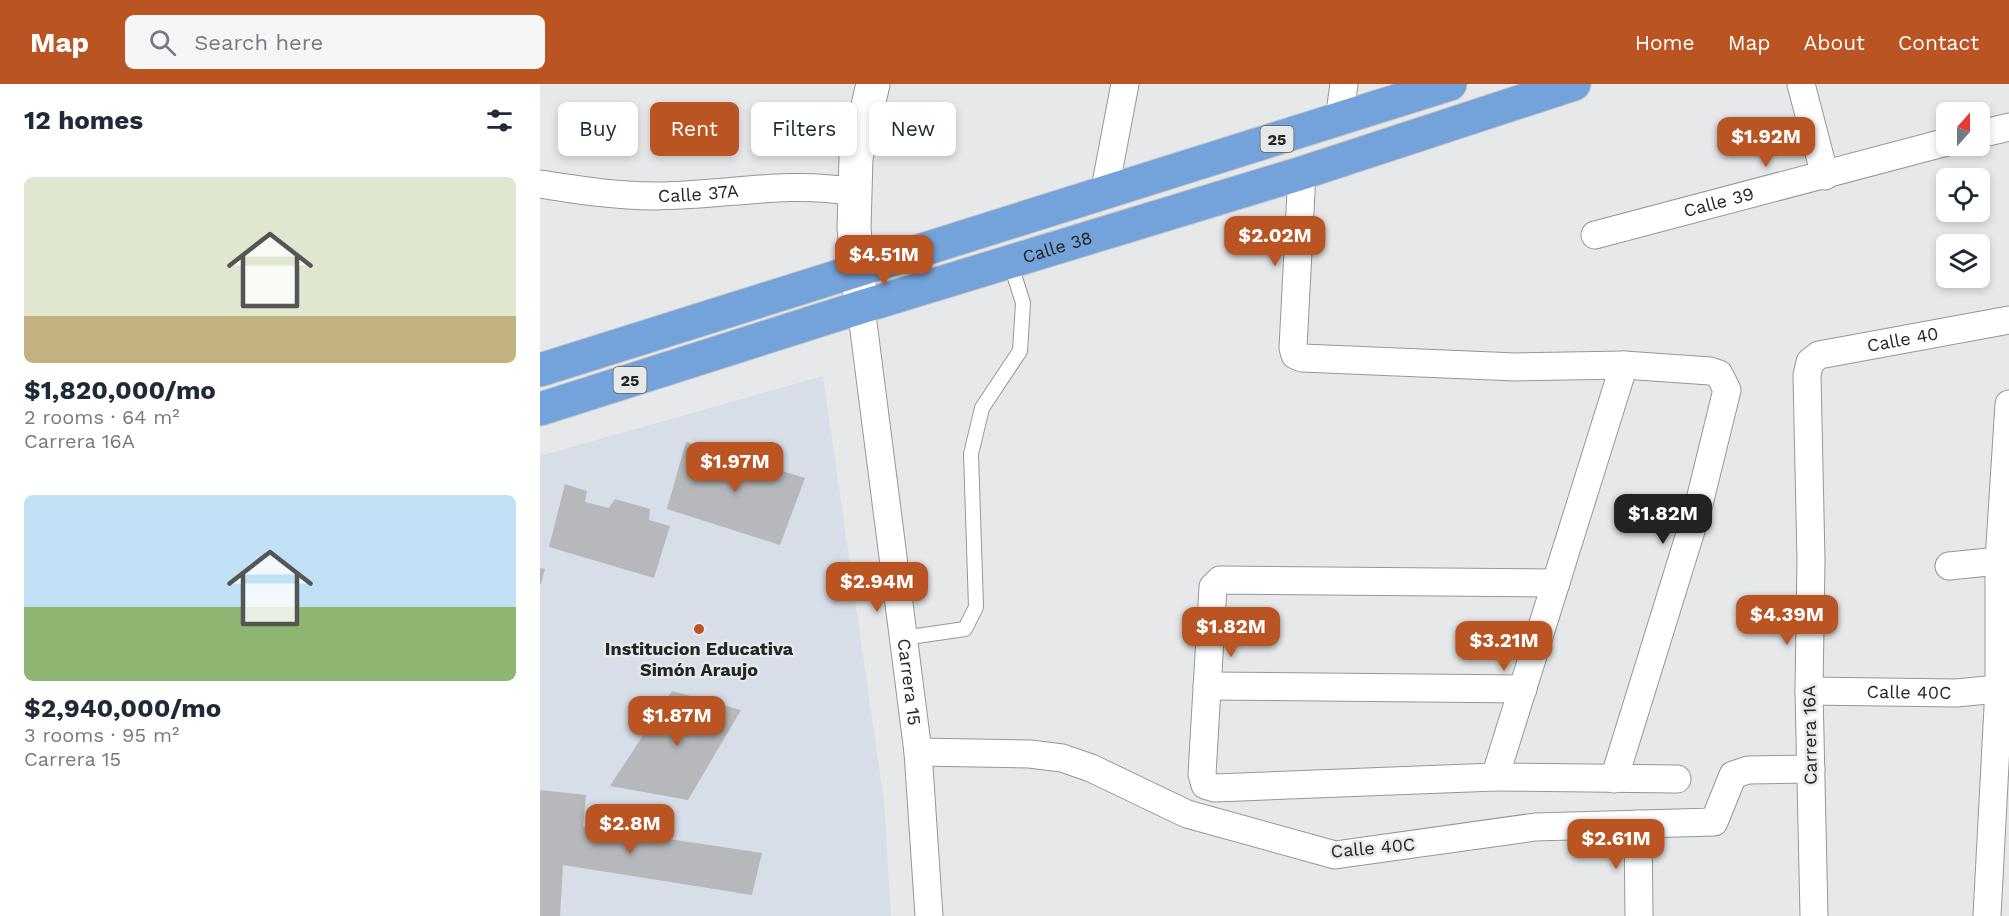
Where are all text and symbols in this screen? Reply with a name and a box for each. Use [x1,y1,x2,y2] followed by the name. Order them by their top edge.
[125,15,545,69] search box
[30,26,89,59] text: Map
[146,26,179,59] icon: search
[194,30,323,55] text: Search here
[1635,30,1695,55] text: Home
[1728,30,1771,55] text: Map
[1804,30,1865,55] text: About
[1898,30,1979,55] text: Contact
[558,102,638,156] chip: Buy
[650,102,739,156] chip: Rent
[751,102,857,156] chip: Filters
[869,102,956,156] chip: New
[1936,102,1990,156] north arrow
[1936,102,1990,288] map controls
[483,104,516,137] icon: filters
[24,105,143,135] text: 12 homes
[1717,117,1815,168] pin: $1.92M
[1731,124,1801,148] text: $1.92M
[1260,126,1294,152] road number: 25
[1936,168,1990,222] button: locate
[658,180,740,206] street label: Calle 37A
[1681,183,1756,221] street label: Calle 39
[216,216,324,324] icon: home
[1226,216,1324,267] pin: $2.02M
[1238,223,1312,247] text: $2.02M
[1020,226,1095,267] street label: Calle 38
[1936,234,1990,288] button: layers
[835,235,933,286] pin: $4.51M
[849,242,919,266] text: $4.51M
[1865,322,1940,356] street label: Calle 40
[614,367,646,393] road number: 25
[24,375,216,405] text: $1,820,000/mo
[24,405,180,429] text: 2 rooms · 64 m²
[24,429,135,453] text: Carrera 16A
[686,442,784,493] pin: $1.97M
[700,449,770,473] text: $1.97M
[1614,494,1712,545] pin: $1.82M
[1628,501,1698,525] text: $1.82M
[216,534,324,642] icon: home
[828,562,926,613] pin: $2.94M
[840,569,914,593] text: $2.94M
[1738,595,1836,646] pin: $4.39M
[1750,602,1824,626] text: $4.39M
[1182,607,1280,658] pin: $1.82M
[1196,614,1266,638] text: $1.82M
[1455,621,1553,672] pin: $3.21M
[692,622,706,636] marker: Institucion Educativa Simón Araujo
[1469,628,1539,652] text: $3.21M
[894,637,925,727] street label: Carrera 15
[605,638,794,680] place label: Institucion Educativa Simón Araujo
[1867,681,1951,703] street label: Calle 40C
[1798,685,1821,785] street label: Carrera 16A
[24,693,221,723] text: $2,940,000/mo
[628,696,726,747] pin: $1.87M
[642,703,712,727] text: $1.87M
[24,723,179,747] text: 3 rooms · 95 m²
[24,747,121,771] text: Carrera 15
[588,804,672,855] pin: $2.8M
[599,811,661,835] text: $2.8M
[1567,819,1665,870] pin: $2.61M
[1581,826,1651,850] text: $2.61M
[1330,833,1416,862] street label: Calle 40C

